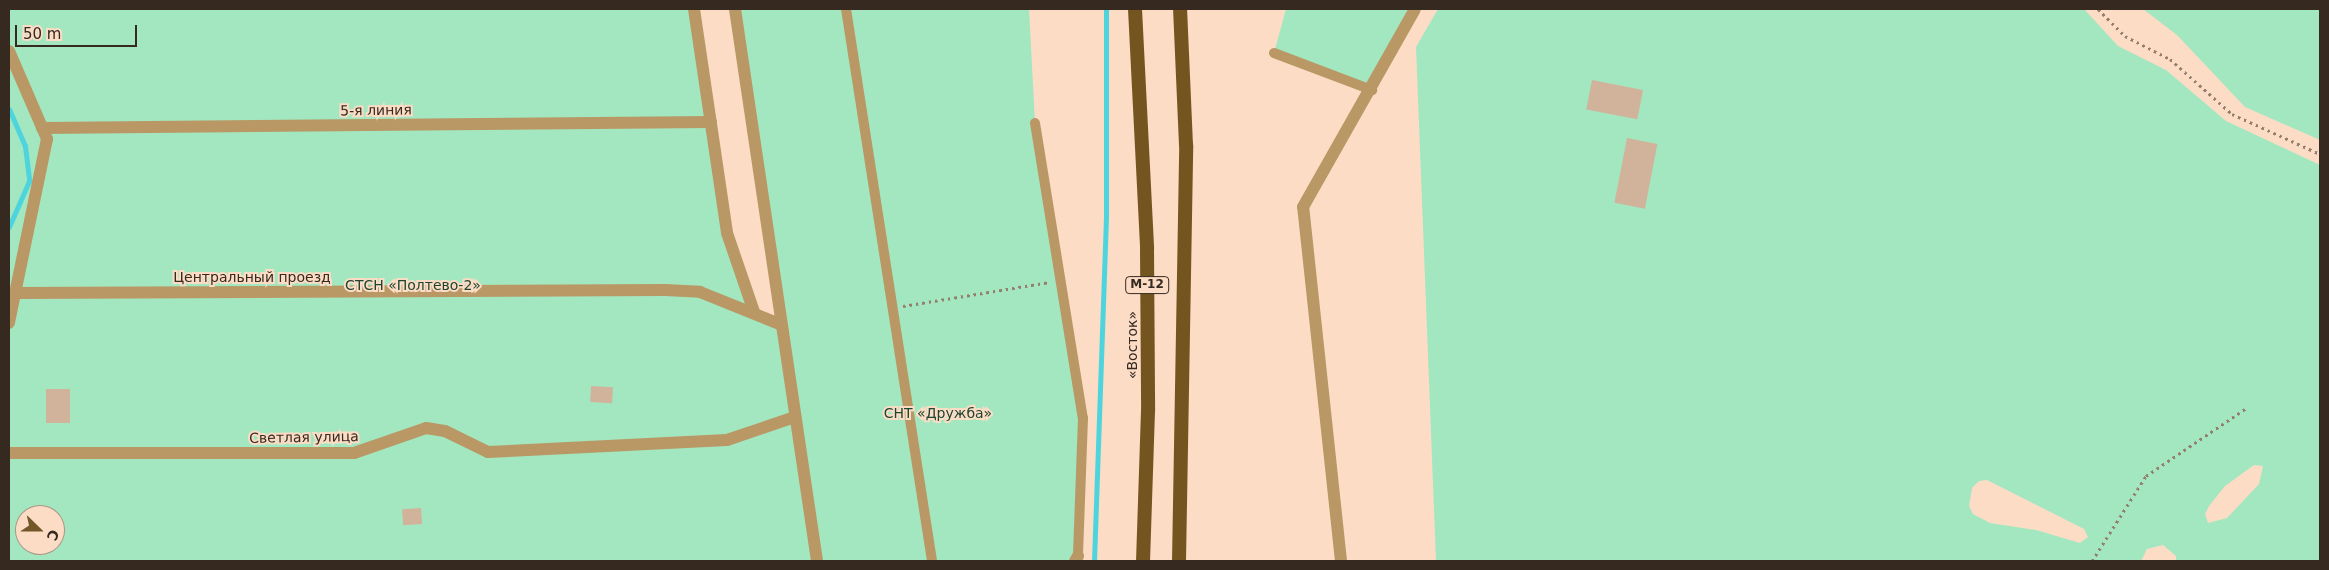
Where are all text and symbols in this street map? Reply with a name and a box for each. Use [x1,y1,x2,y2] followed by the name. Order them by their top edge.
[18,15,140,47] scale bar
[23,25,61,43] text: 50 m
[340,101,412,119] street label: 5-я линия
[173,269,331,285] street label: Центральный проезд
[1124,276,1170,294] road number: М-12
[345,277,481,293] park label: СТСН «Полтево-2»
[1124,311,1140,379] street label: «Восток»
[884,405,992,421] park label: СНТ «Дружба»
[249,428,359,446] street label: Светлая улица
[15,505,65,555] north arrow
[44,527,62,543] text: С

